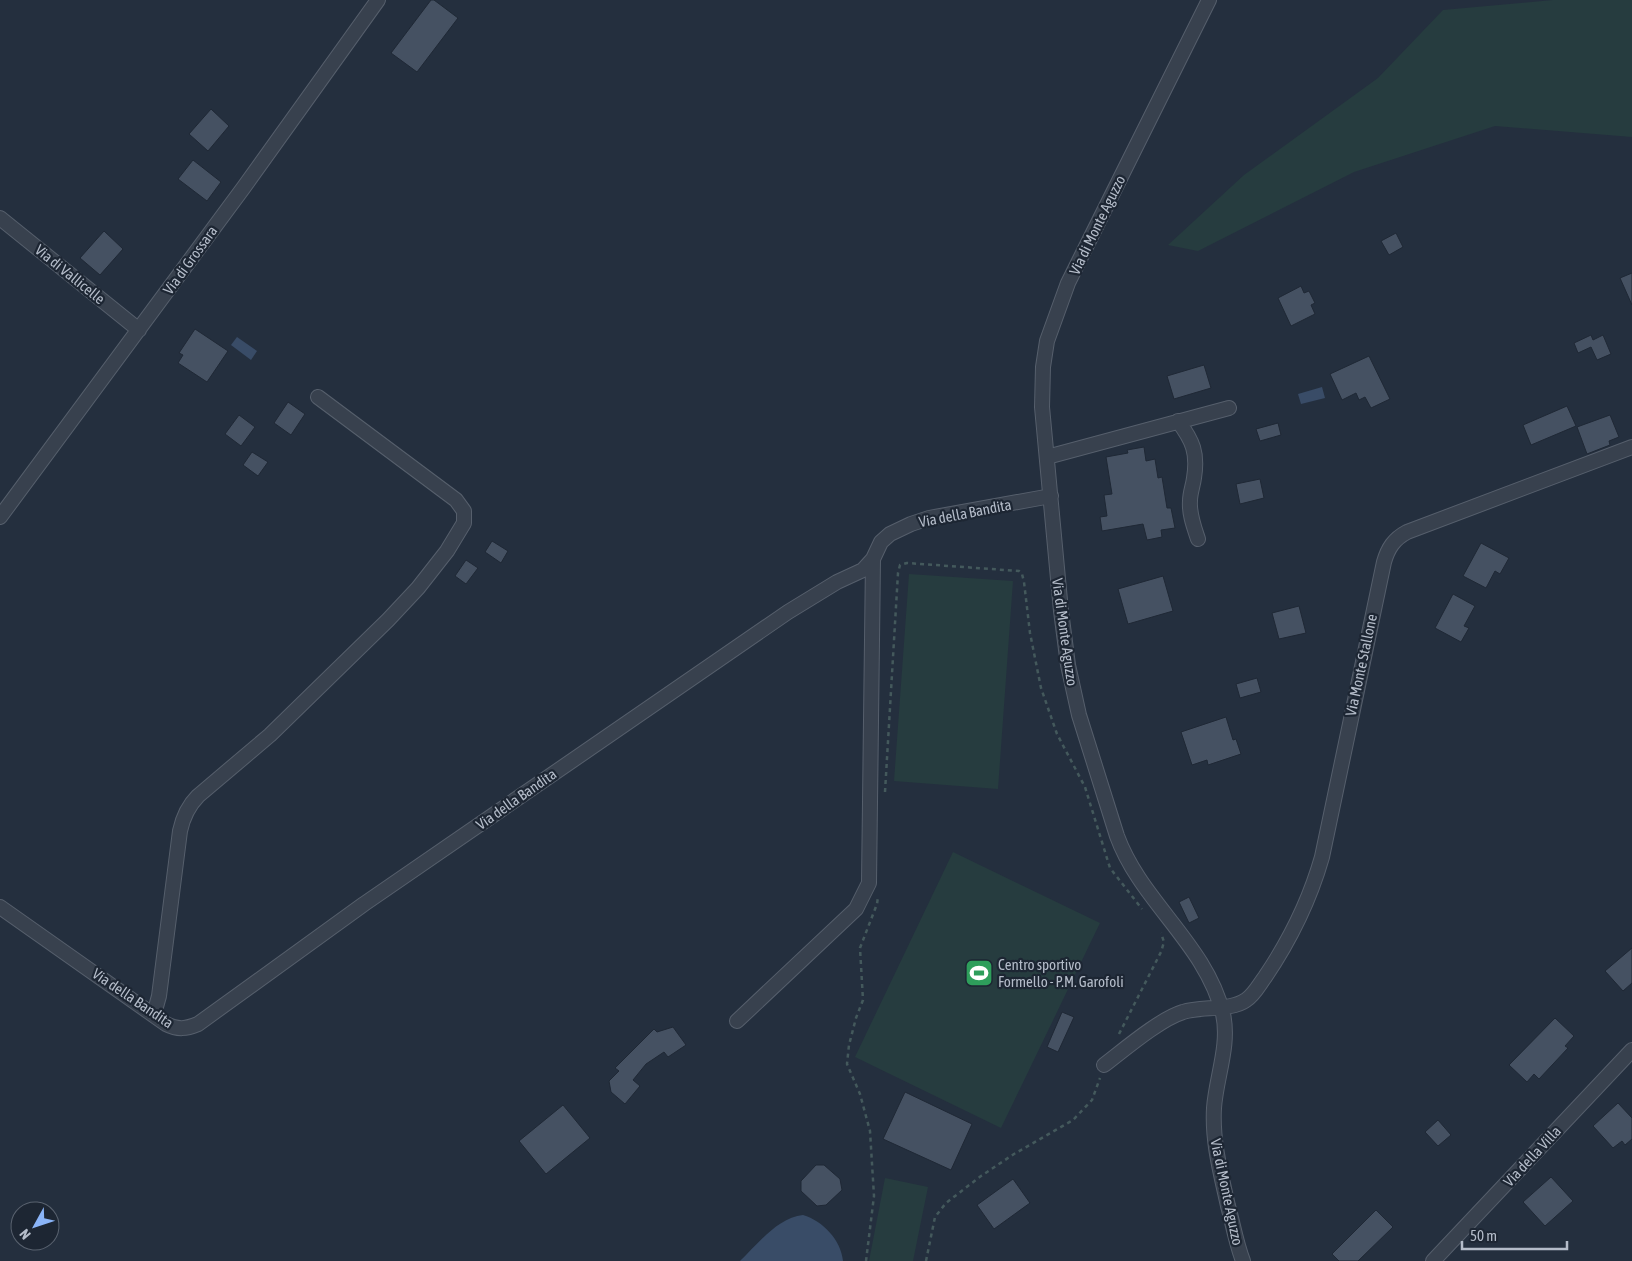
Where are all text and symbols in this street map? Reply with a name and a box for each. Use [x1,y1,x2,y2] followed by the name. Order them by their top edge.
[1066,172,1128,278] street label: Via di Monte Aguzzo
[159,222,221,298] street label: Via di Grossara
[32,241,108,307] street label: Via di Vallicelle
[917,496,1013,530] street label: Via della Bandita
[1049,577,1081,687] street label: Via di Monte Aguzzo
[1342,612,1380,718] street label: Via Monte Stallone
[473,765,559,833] street label: Via della Bandita
[998,956,1124,990] place label: Centro sportivo Formello - P.M. Garofoli
[964,958,994,988] sports icon: Centro sportivo Formello - P.M. Garofoli
[89,965,177,1031] street label: Via della Bandita
[1500,1122,1564,1190] street label: Via della Villa
[1207,1137,1247,1247] street label: Via di Monte Aguzzo
[10,1201,60,1251] north arrow
[1462,1218,1567,1250] scale bar
[16,1226,34,1243] text: N
[1470,1227,1497,1244] text: 50 m

